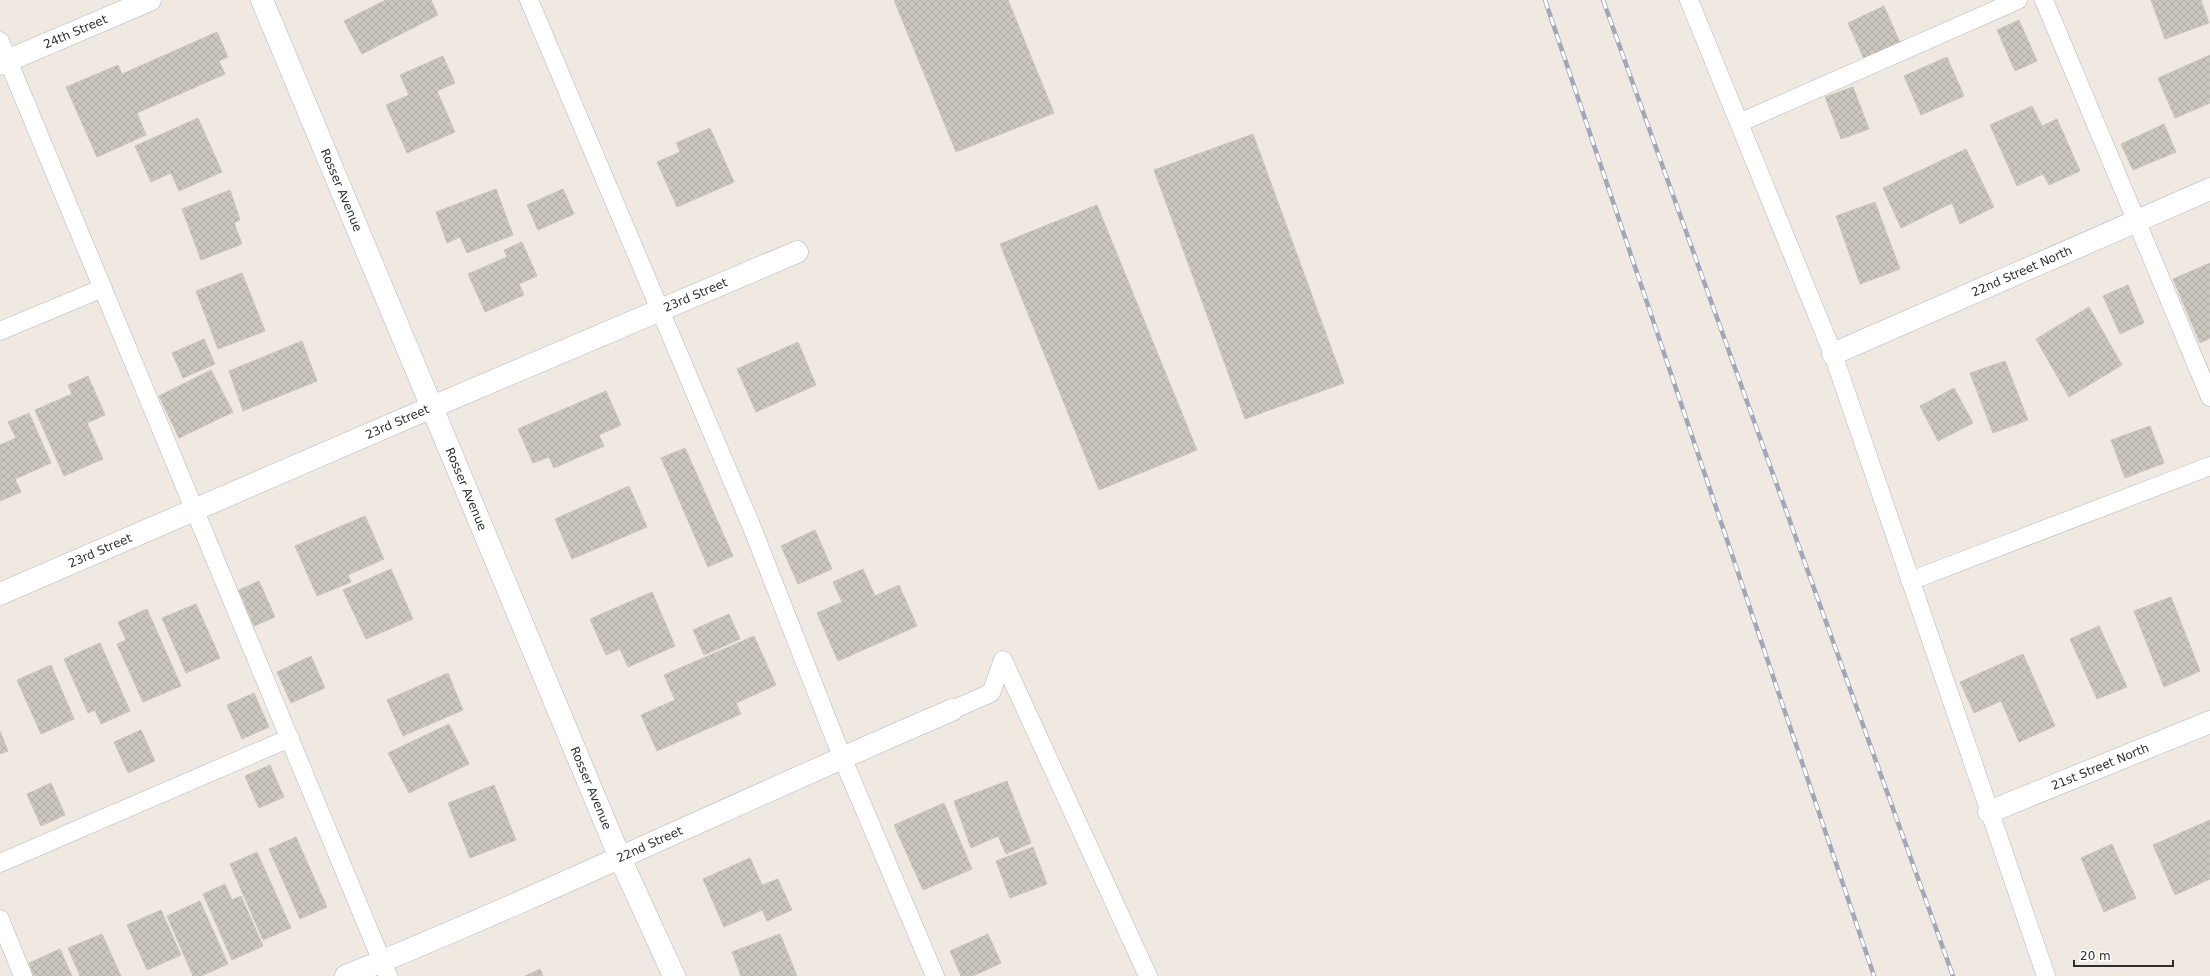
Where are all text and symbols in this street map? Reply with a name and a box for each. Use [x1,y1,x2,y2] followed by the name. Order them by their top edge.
[41,12,110,52] street label: 24th Street
[318,147,365,234] street label: Rosser Avenue
[1969,243,2074,300] street label: 22nd Street North
[661,275,730,315] street label: 23rd Street
[363,402,432,442] street label: 23rd Street
[443,446,490,533] street label: Rosser Avenue
[66,531,134,571] street label: 23rd Street
[2049,741,2151,793] street label: 21st Street North
[567,745,614,832] street label: Rosser Avenue
[614,823,685,865] street label: 22nd Street
[2074,942,2173,968] scale bar
[2080,949,2111,963] text: 20 m

